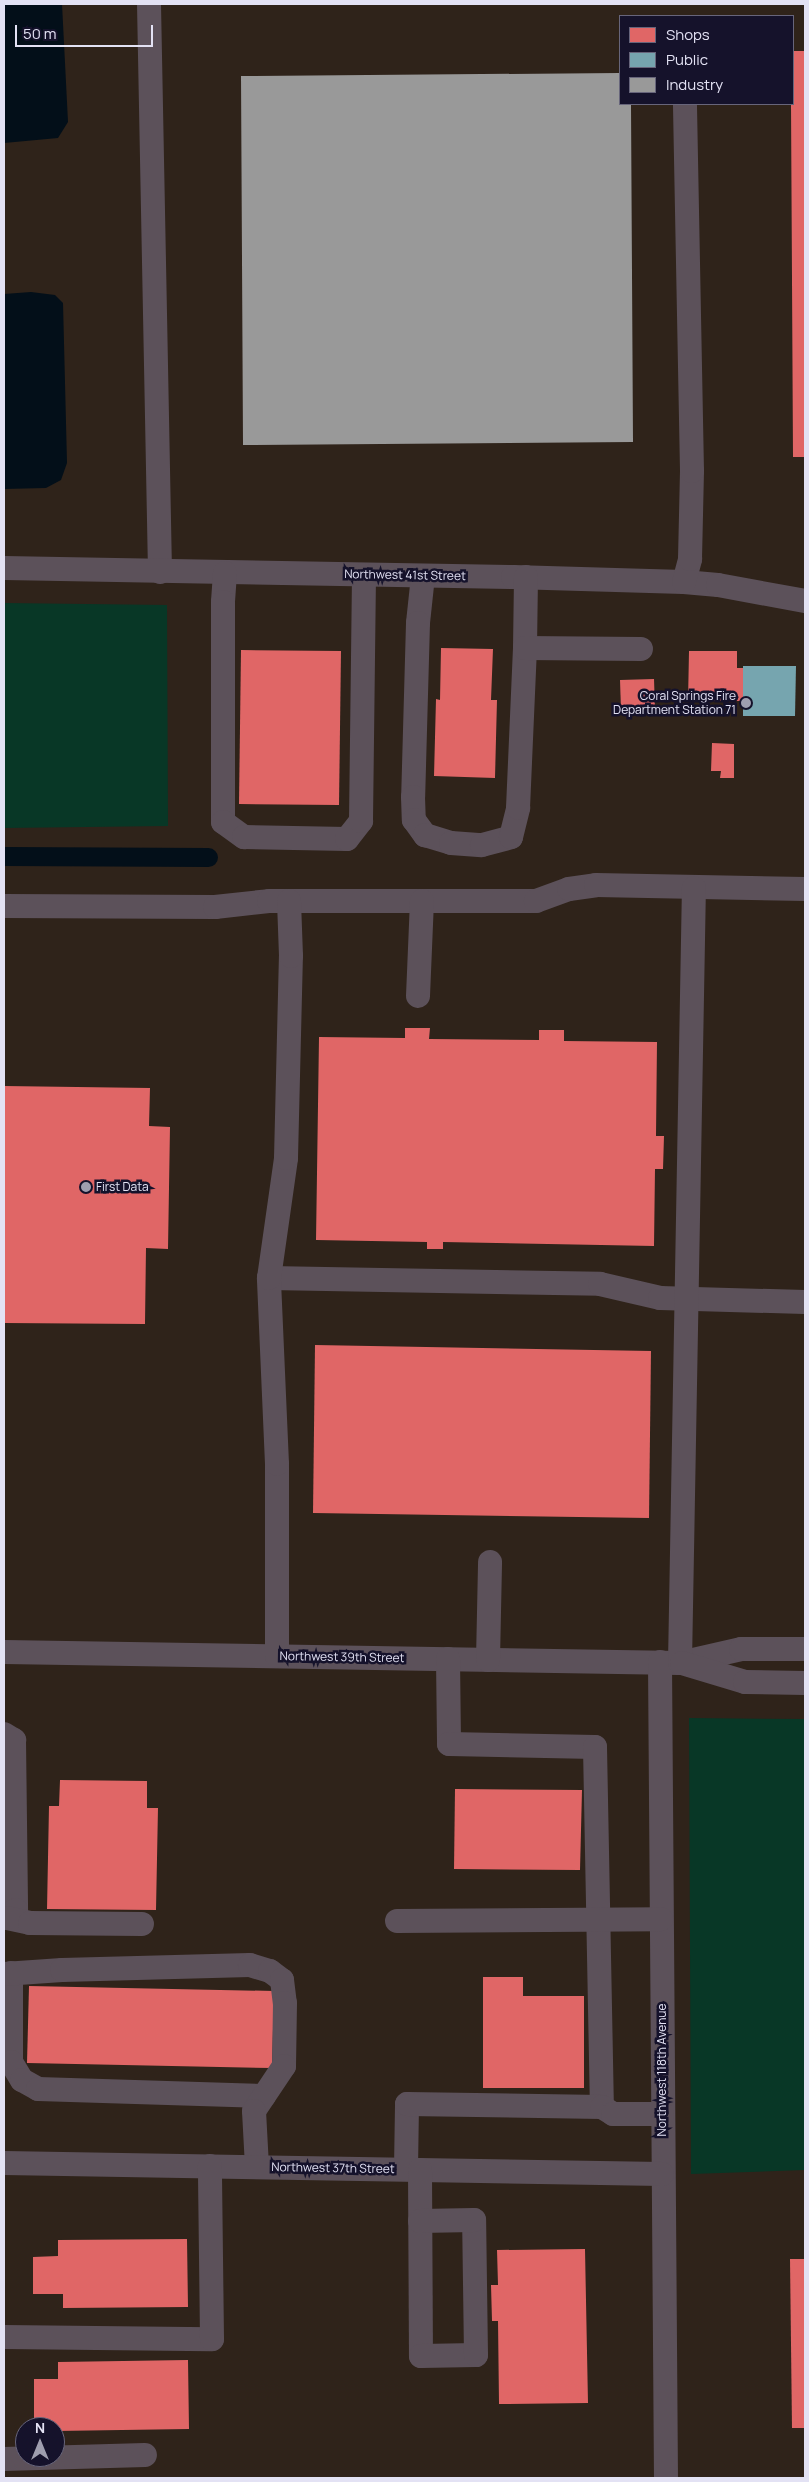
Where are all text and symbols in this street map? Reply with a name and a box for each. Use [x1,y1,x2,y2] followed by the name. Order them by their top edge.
[18,15,155,47] scale bar
[619,15,794,105] legend
[23,23,57,44] text: 50 m
[666,24,710,45] text: Shops
[666,49,708,70] text: Public
[666,74,723,95] text: Industry
[344,567,466,583] street label: Northwest 41st Street
[613,689,736,717] place label: Coral Springs Fire Department Station 71
[740,697,752,709] marker: Coral Springs Fire Department Station 71
[96,1180,149,1194] place label: First Data
[80,1181,92,1193] marker: First Data
[280,1649,404,1665] street label: Northwest 39th Street
[655,2004,669,2136] street label: Northwest 118th Avenue
[271,2160,395,2176] street label: Northwest 37th Street
[15,2417,65,2467] north arrow
[35,2418,45,2437] text: N

